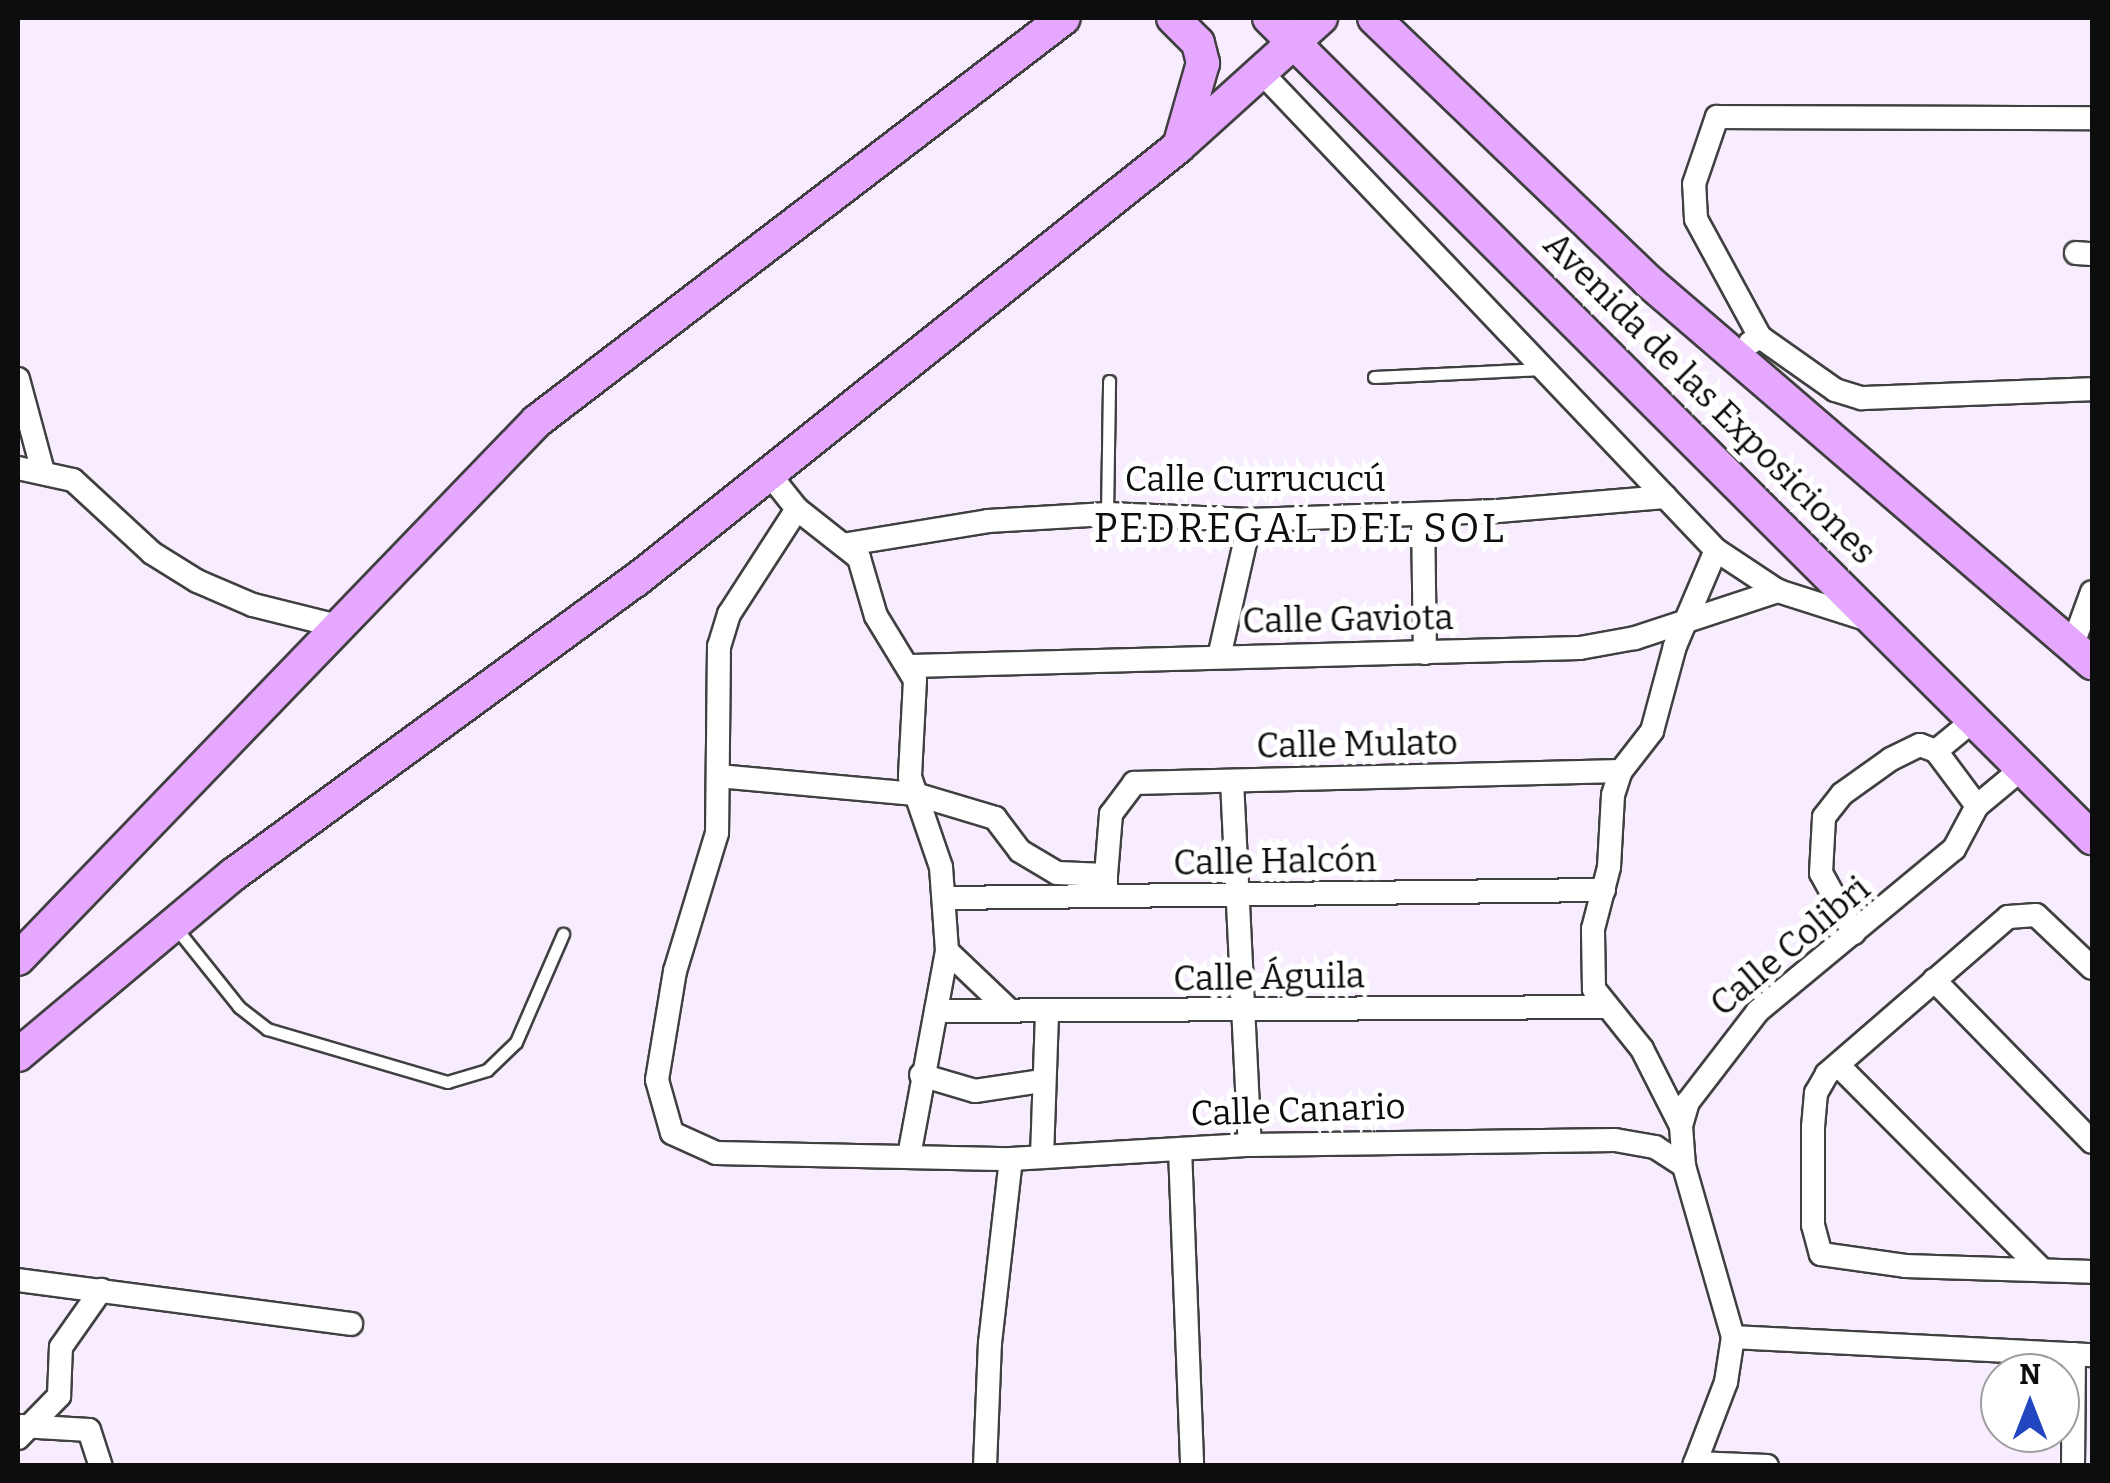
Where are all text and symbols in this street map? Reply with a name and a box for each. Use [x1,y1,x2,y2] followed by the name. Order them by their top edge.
[1535,223,1885,573] street label: Avenida de las Exposiciones
[1125,458,1385,500] street label: Calle Currucucú
[1094,505,1506,553] district label: PEDREGAL DEL SOL
[1242,596,1454,642] street label: Calle Gaviota
[1256,721,1458,767] street label: Calle Mulato
[1173,838,1377,884] street label: Calle Halcón
[1702,867,1878,1025] street label: Calle Colibri
[1173,954,1365,1000] street label: Calle Águila
[1190,1085,1406,1135] street label: Calle Canario
[1980,1353,2080,1453] north arrow
[2019,1358,2041,1391] text: N

